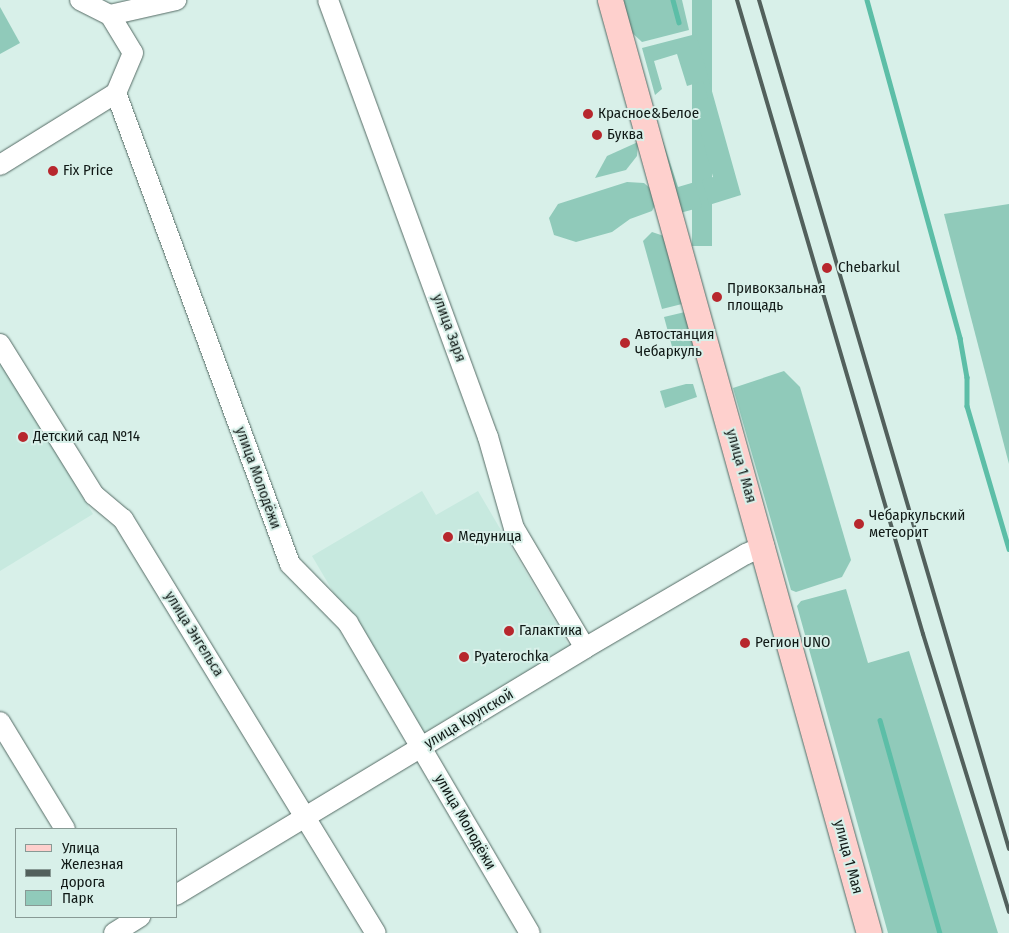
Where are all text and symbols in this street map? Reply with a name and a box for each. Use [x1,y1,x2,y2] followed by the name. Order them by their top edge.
[598,105,699,123] place label: Красное&Белое
[582,108,594,120] marker: Красное&Белое
[607,126,643,144] place label: Буква
[591,129,603,141] marker: Буква
[63,162,113,180] place label: Fix Price
[47,165,59,177] marker: Fix Price
[838,259,900,277] place label: Chebarkul
[820,261,834,275] marker: Chebarkul
[727,279,826,314] place label: Привокзальная площадь
[711,291,723,303] marker: Привокзальная площадь
[428,292,470,364] street label: улица Заря
[635,325,714,360] place label: Автостанция Чебаркуль
[619,337,631,349] marker: Автостанция Чебаркуль
[231,424,285,532] street label: улица Молодёжи
[722,427,760,505] street label: улица 1 Мая
[33,428,140,446] place label: Детский сад №14
[17,431,29,443] marker: Детский сад №14
[869,506,965,541] place label: Чебаркульский метеорит
[853,518,865,530] marker: Чебаркульский метеорит
[458,528,522,546] place label: Медуница
[442,531,454,543] marker: Медуница
[161,588,227,680] street label: улица Энгельса
[519,622,582,640] place label: Галактика
[503,625,515,637] marker: Галактика
[755,634,830,652] place label: Регион UNO
[739,637,751,649] marker: Регион UNO
[474,648,549,666] place label: Pyaterochka
[458,651,470,663] marker: Pyaterochka
[421,685,517,753] street label: улица Крупской
[430,771,500,873] street label: улица Молодёжи
[829,818,867,896] street label: улица 1 Мая
[15,828,178,918] legend
[62,839,100,857] text: Улица
[61,855,123,891] text: Железная дорога
[62,889,93,907] text: Парк

